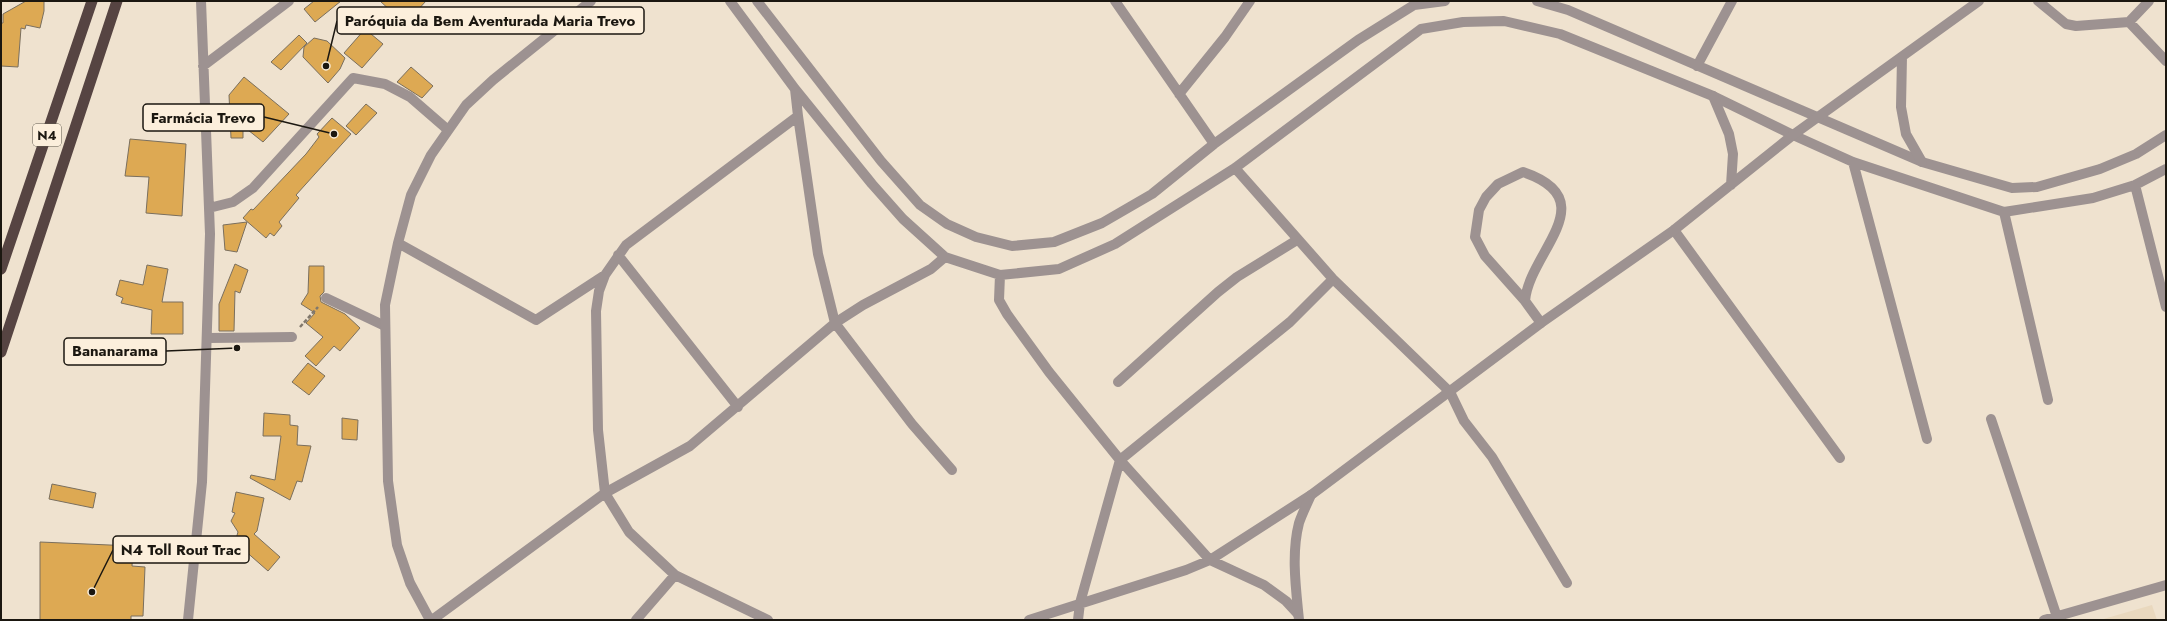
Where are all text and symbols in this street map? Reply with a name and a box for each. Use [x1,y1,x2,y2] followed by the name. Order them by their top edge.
[337,7,644,34] callout: Paróquia da Bem Aventurada Maria Trevo
[345,10,635,32] text: Paróquia da Bem Aventurada Maria Trevo
[143,104,264,131] callout: Farmácia Trevo
[151,107,256,129] text: Farmácia Trevo
[33,124,61,146] road number: N4
[64,338,166,365] callout: Bananarama
[72,340,158,362] text: Bananarama
[113,536,249,563] callout: N4 Toll Rout Trac
[121,539,241,561] text: N4 Toll Rout Trac

